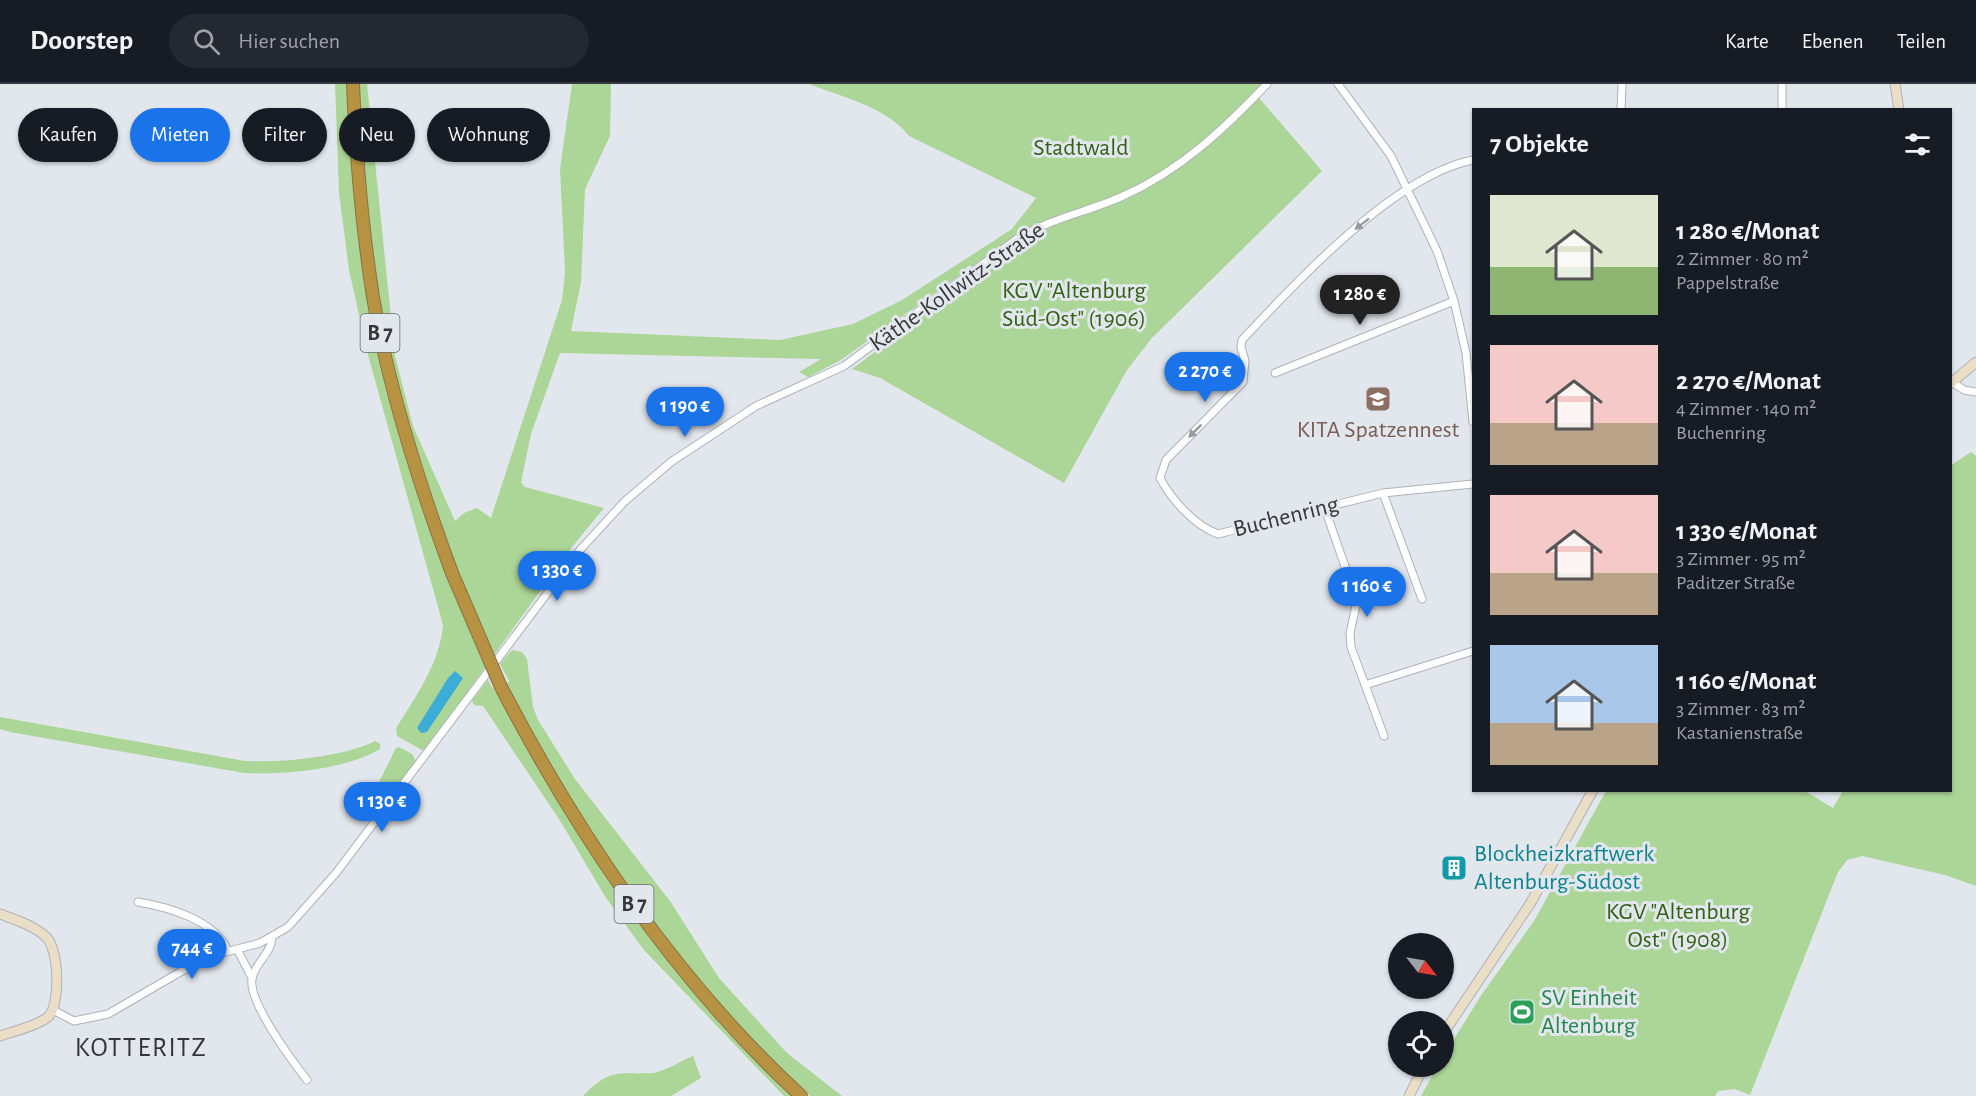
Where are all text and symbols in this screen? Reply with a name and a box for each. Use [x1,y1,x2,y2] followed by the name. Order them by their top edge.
[169,14,589,68] search box
[190,25,223,58] icon: search
[30,27,133,55] text: Doorstep
[238,30,340,52] text: Hier suchen
[1725,31,1769,52] text: Karte
[1802,31,1864,52] text: Ebenen
[1897,31,1946,52] text: Teilen
[18,108,118,162] chip: Kaufen
[130,108,230,162] chip: Mieten
[242,108,327,162] chip: Filter
[339,108,415,162] chip: Neu
[427,108,550,162] chip: Wohnung
[1901,128,1934,161] icon: filters
[1490,131,1589,157] text: 7 Objekte
[1033,136,1129,160] park label: Stadtwald
[865,218,1049,356] street label: Käthe-Kollwitz-Straße
[1354,218,1370,231] one-way arrow
[1676,218,1819,244] text: 1 280 €/Monat
[1538,219,1610,291] icon: home
[1676,249,1809,269] text: 2 Zimmer · 80 m²
[1676,273,1779,293] text: Pappelstraße
[1305,275,1415,326] pin: 1 280 €
[1002,279,1146,331] park label: KGV "Altenburg Süd-Ost" (1906)
[1334,284,1386,304] text: 1 280 €
[360,314,400,352] road number: B 7
[1150,352,1260,403] pin: 2 270 €
[1178,361,1232,381] text: 2 270 €
[1676,368,1821,394] text: 2 270 €/Monat
[1538,369,1610,441] icon: home
[1363,384,1393,414] school or university icon: KITA Spatzennest
[630,387,740,438] pin: 1 190 €
[660,396,710,416] text: 1 190 €
[1676,399,1816,419] text: 4 Zimmer · 140 m²
[1297,418,1460,442] place label: KITA Spatzennest
[1188,423,1202,437] one-way arrow
[1676,423,1766,443] text: Buchenring
[1231,492,1341,542] street label: Buchenring
[1676,518,1817,544] text: 1 330 €/Monat
[1538,519,1610,591] icon: home
[1676,549,1806,569] text: 3 Zimmer · 95 m²
[502,551,612,602] pin: 1 330 €
[532,560,582,580] text: 1 330 €
[1312,567,1422,618] pin: 1 160 €
[1676,573,1795,593] text: Paditzer Straße
[1342,576,1392,596] text: 1 160 €
[1676,668,1816,694] text: 1 160 €/Monat
[1538,669,1610,741] icon: home
[1676,699,1806,719] text: 3 Zimmer · 83 m²
[1676,723,1803,743] text: Kastanienstraße
[327,782,437,833] pin: 1 130 €
[358,791,406,811] text: 1 130 €
[1474,842,1654,894] place label: Blockheizkraftwerk Altenburg-Südost
[1439,853,1469,883] building icon: Blockheizkraftwerk Altenburg-Südost
[614,885,654,923] road number: B 7
[1606,900,1750,952] park label: KGV "Altenburg Ost" (1908)
[150,929,234,980] pin: 744 €
[1388,933,1454,999] north arrow
[1388,933,1454,1077] map controls
[171,938,213,958] text: 744 €
[1541,986,1637,1038] place label: SV Einheit Altenburg
[1507,997,1537,1027] sports icon: SV Einheit Altenburg
[1388,1011,1454,1077] button: locate
[75,1034,207,1061] district label: KOTTERITZ

